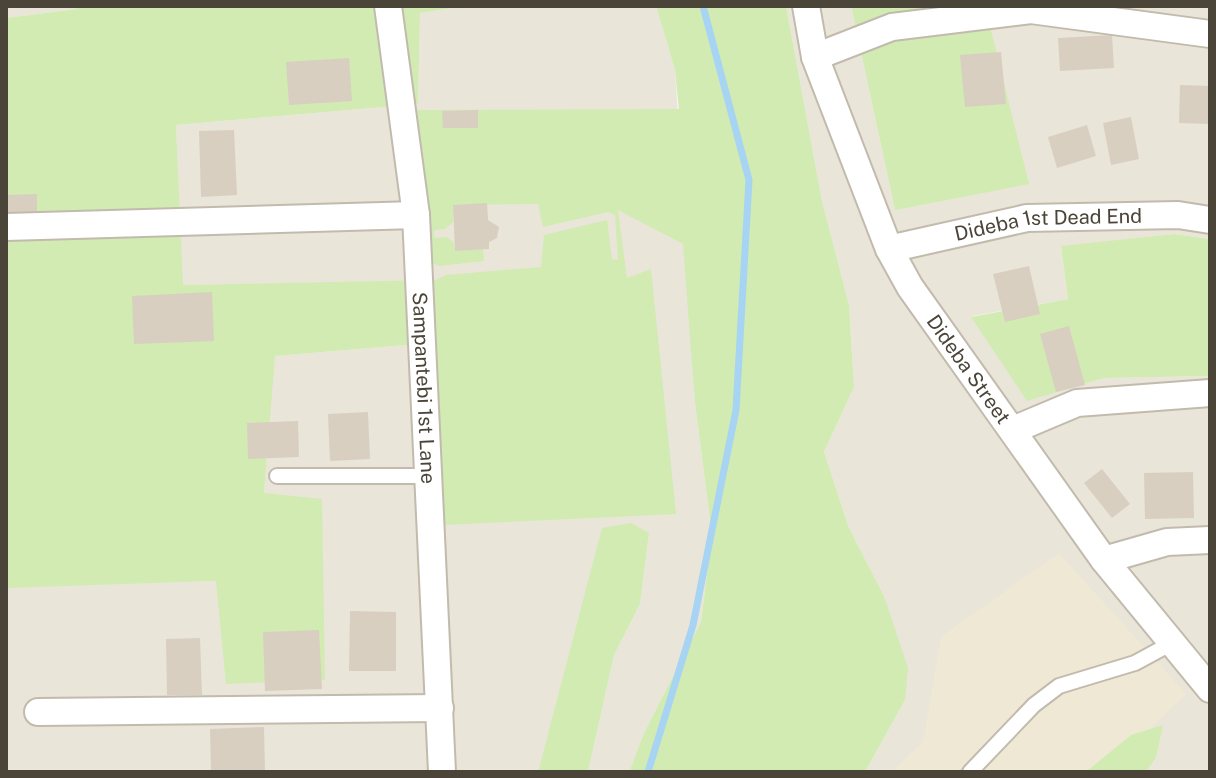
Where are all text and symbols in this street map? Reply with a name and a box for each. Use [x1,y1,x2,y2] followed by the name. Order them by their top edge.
[952,204,1142,246] street label: Dideba 1st Dead End
[408,291,441,484] street label: Sampantebi 1st Lane
[922,310,1015,429] street label: Dideba Street

